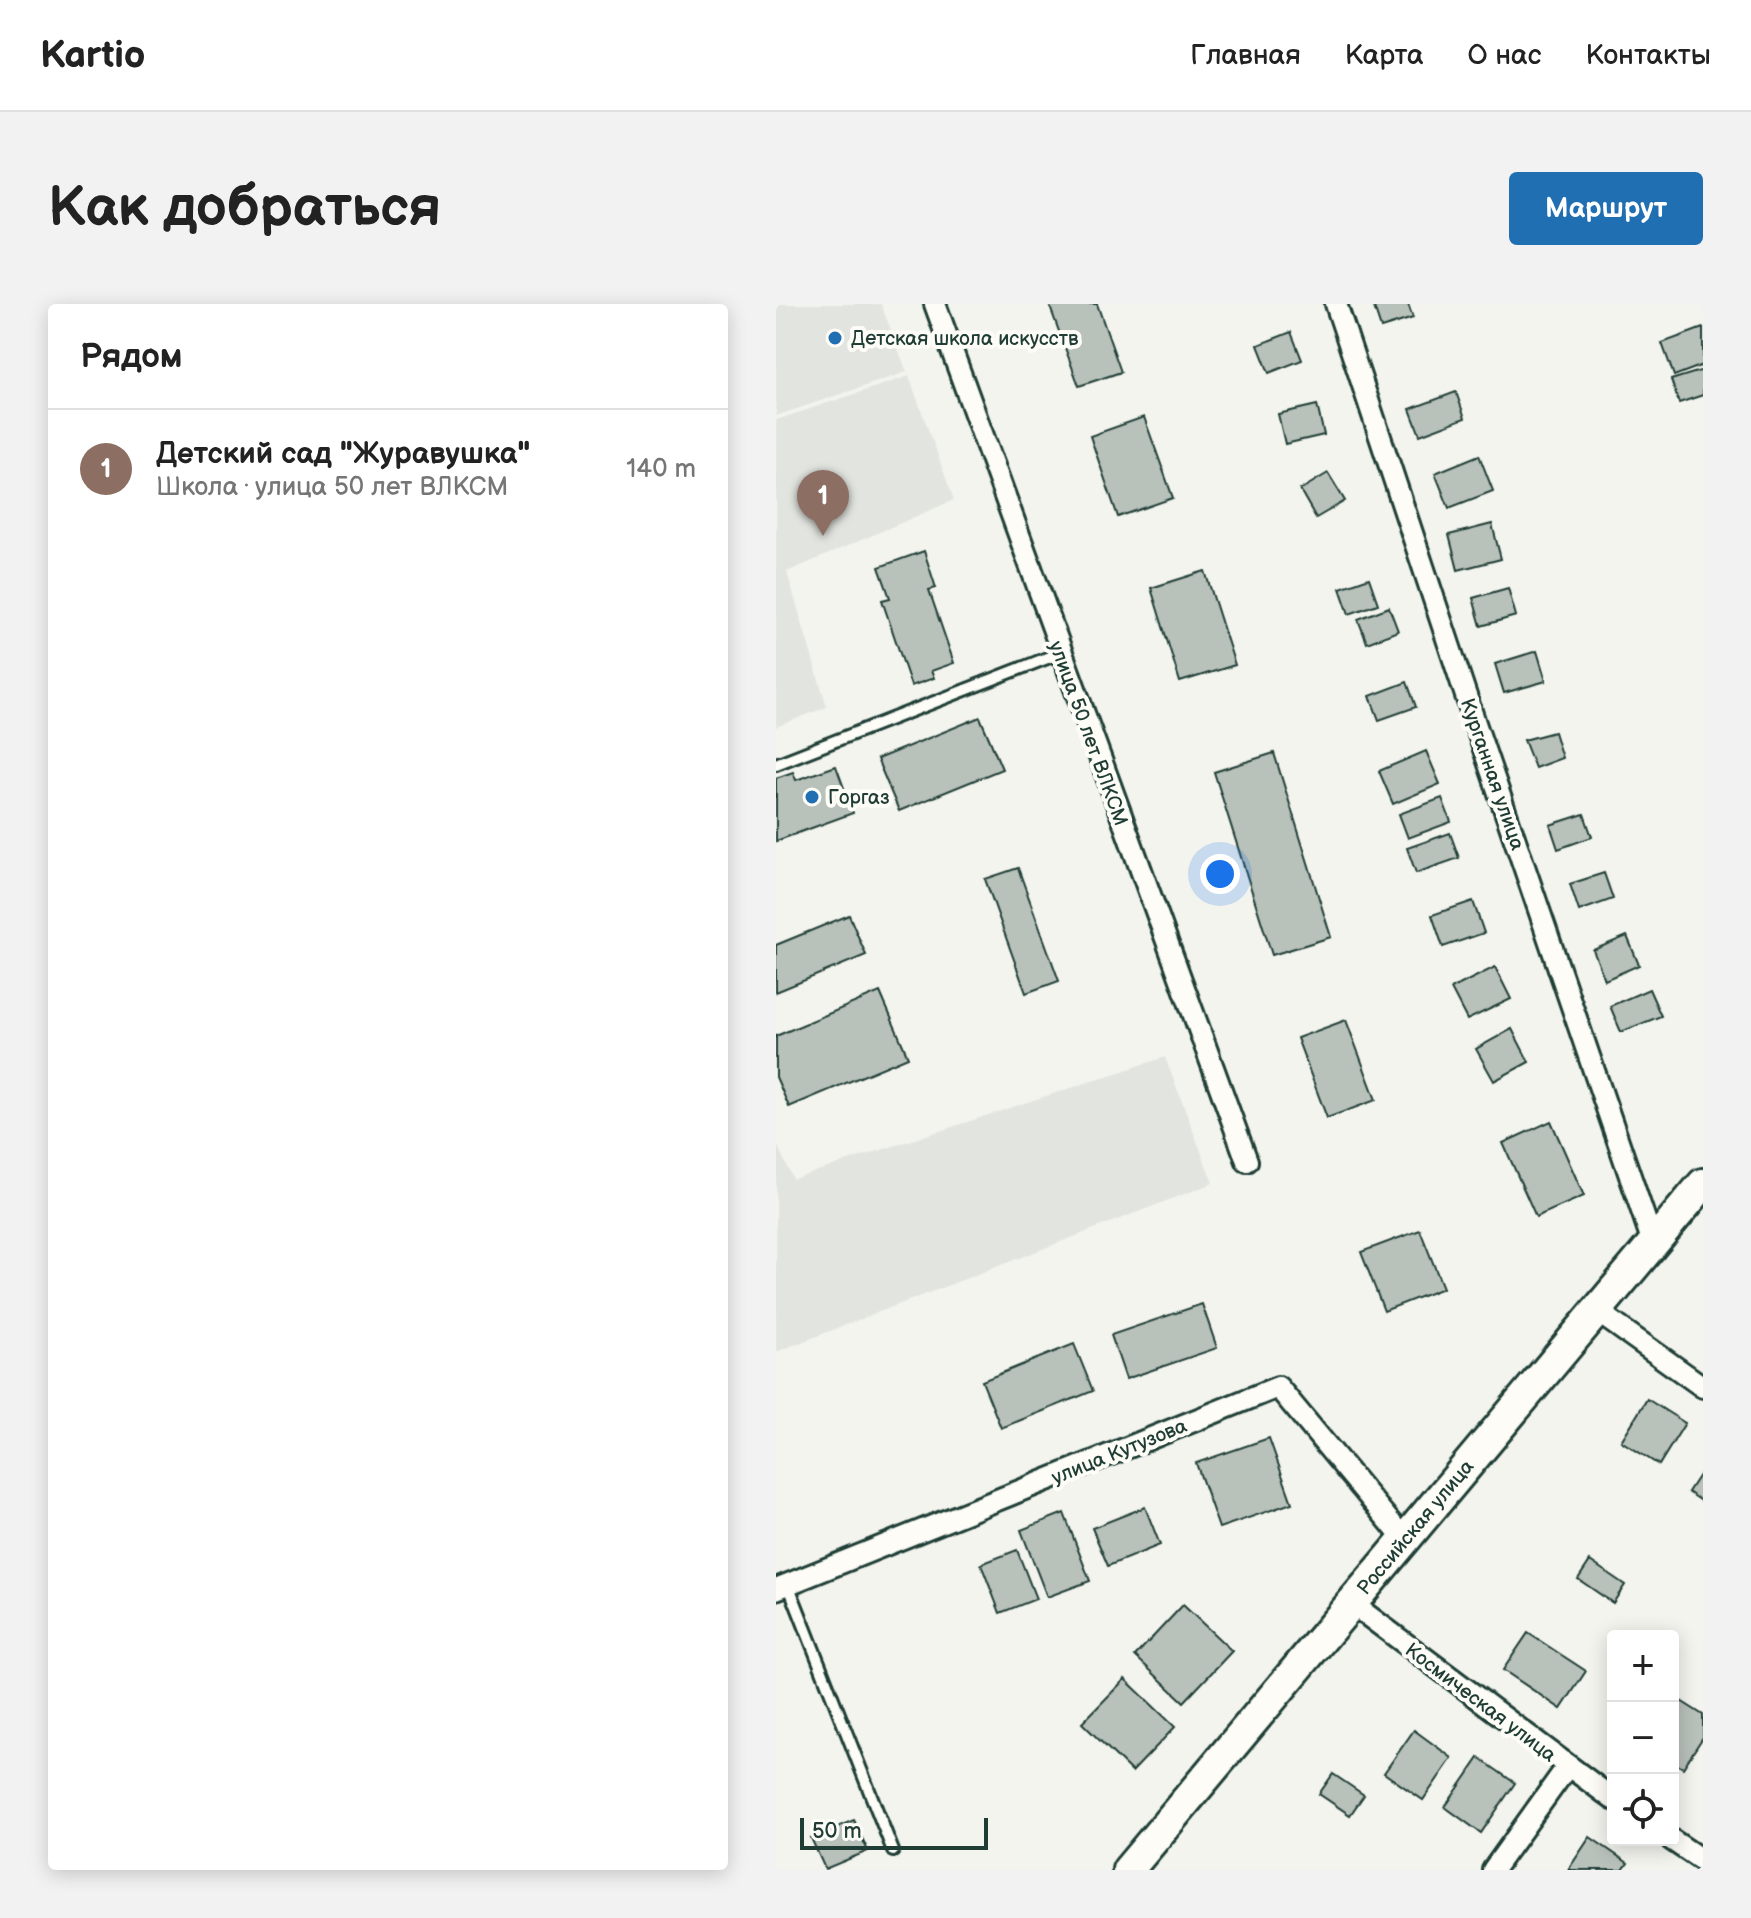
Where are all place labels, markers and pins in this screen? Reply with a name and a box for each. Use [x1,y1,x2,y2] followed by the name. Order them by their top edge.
[851,327,1079,351] place label: Детская школа искусств
[826,329,844,347] marker: Детская школа искусств
[797,470,849,536] pin: 1
[828,786,890,810] place label: Горгаз
[803,788,821,806] marker: Горгаз

